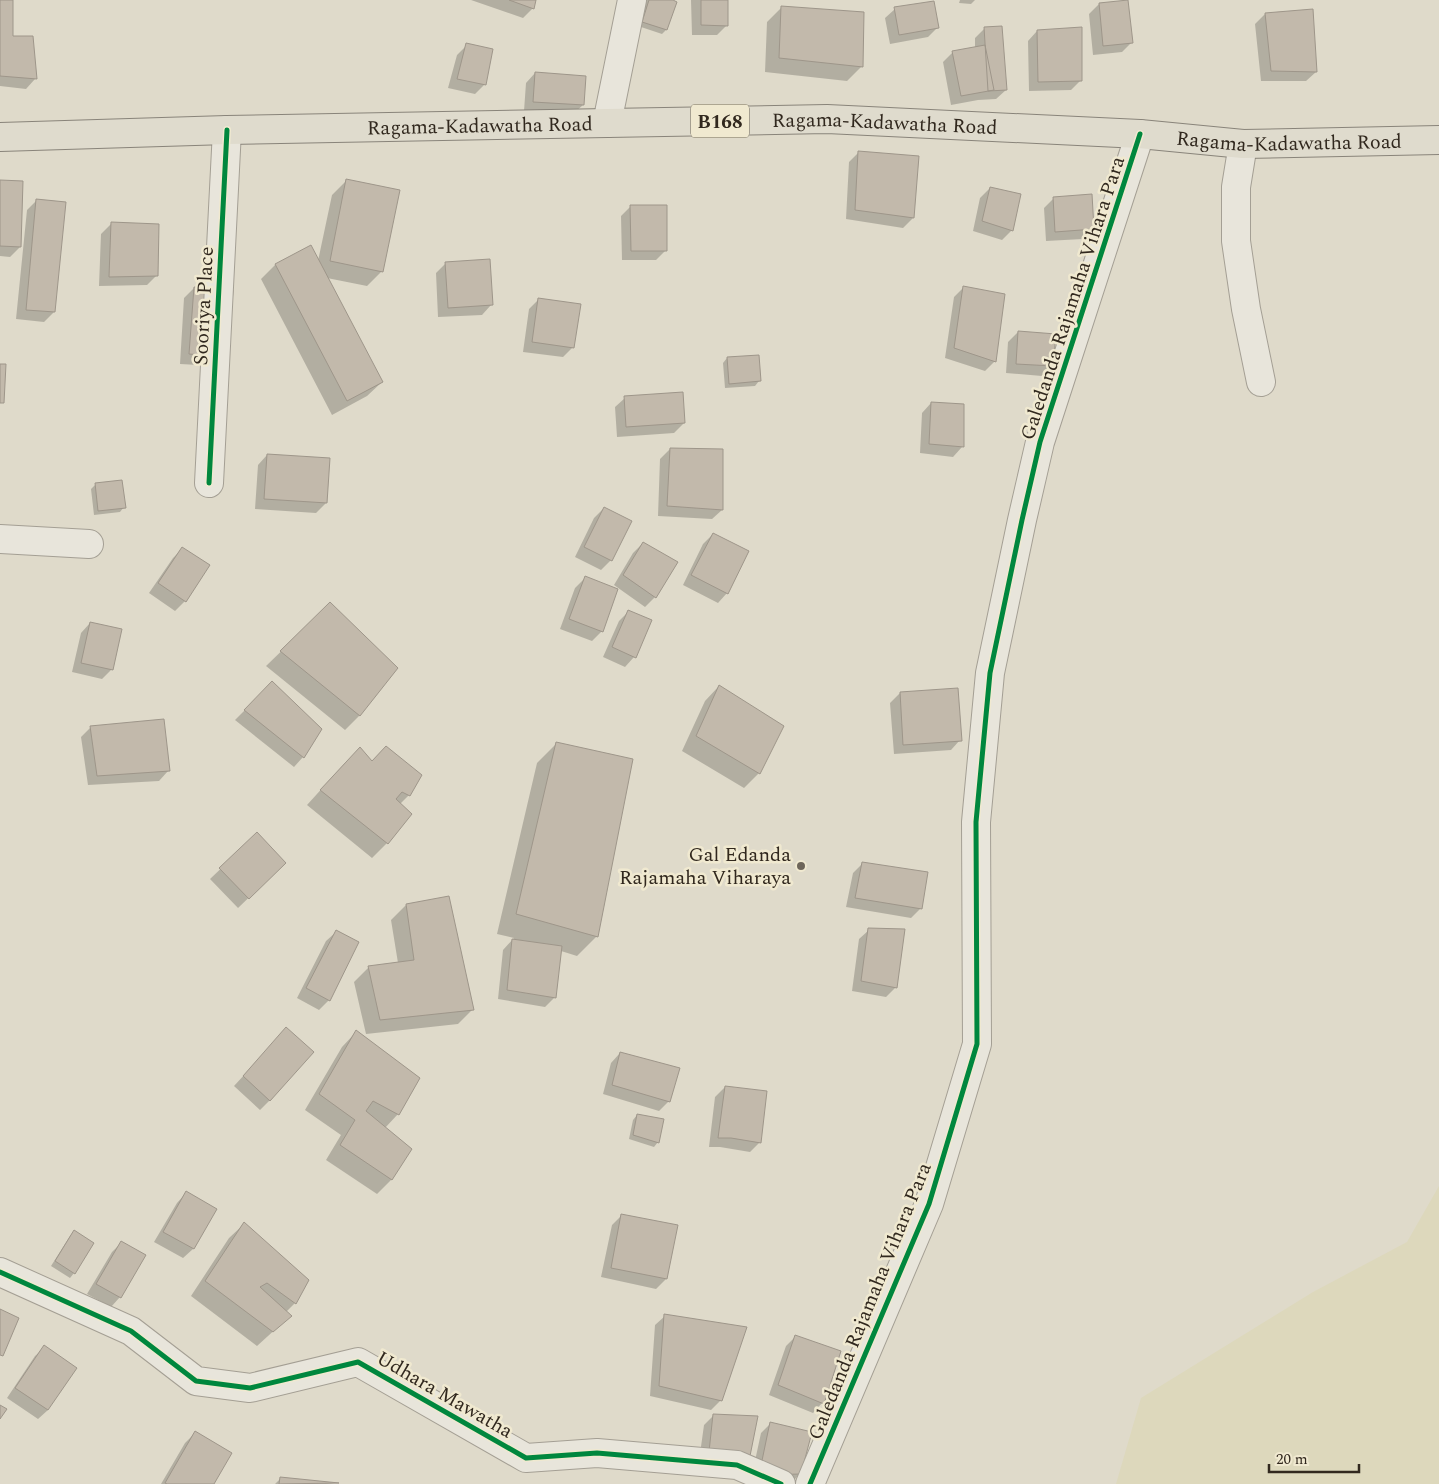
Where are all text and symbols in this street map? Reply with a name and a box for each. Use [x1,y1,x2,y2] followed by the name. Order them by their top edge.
[691,104,749,138] road number: B168
[772,105,998,143] street label: Ragama-Kadawatha Road
[367,109,593,143] street label: Ragama-Kadawatha Road
[1175,124,1402,160] street label: Ragama-Kadawatha Road
[1013,152,1133,444] street label: Galedanda Rajamaha Vihara Para
[186,246,222,366] street label: Sooriya Place
[619,840,791,893] place label: Gal Edanda Rajamaha Viharaya
[795,860,807,872] marker: Gal Edanda Rajamaha Viharaya
[800,1158,940,1445] street label: Galedanda Rajamaha Vihara Para
[371,1344,519,1446] street label: Udhara Mawatha
[1269,1442,1359,1474] scale bar
[1276,1448,1308,1471] text: 20 m

